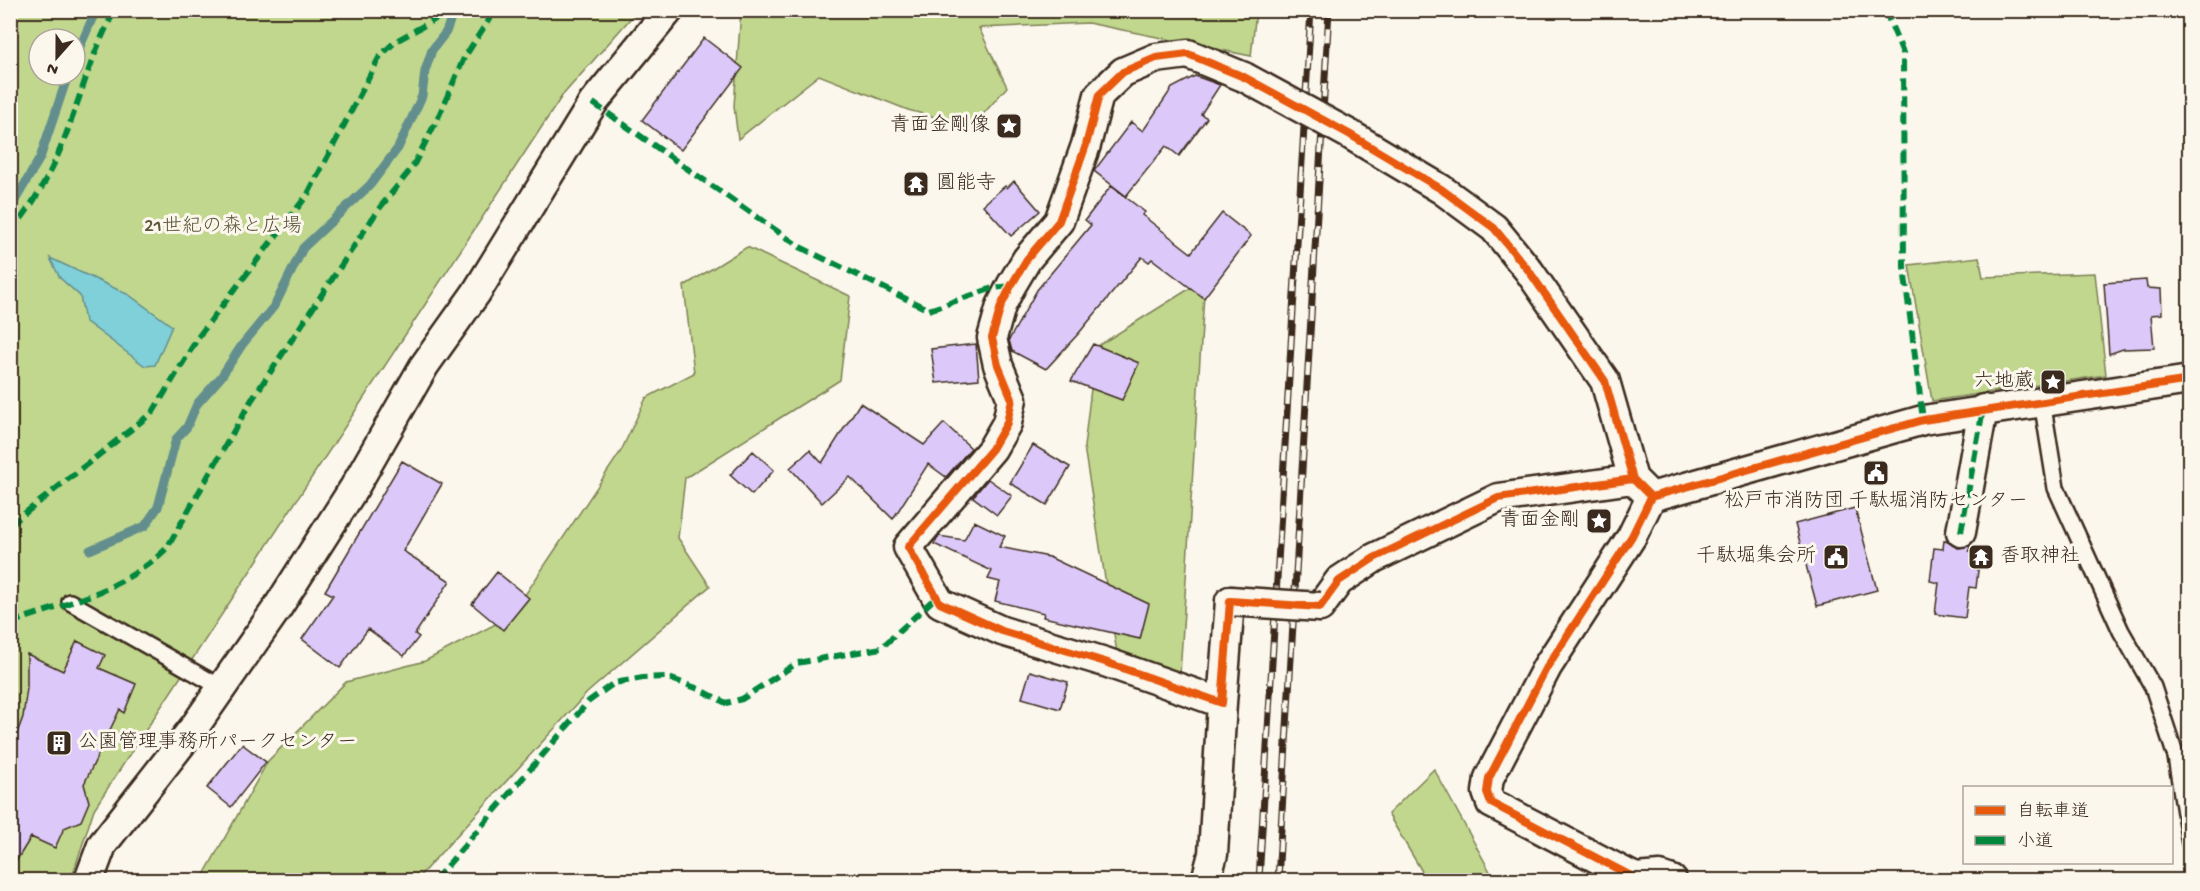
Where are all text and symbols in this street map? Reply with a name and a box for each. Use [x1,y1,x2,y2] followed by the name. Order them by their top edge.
[27,27,87,87] north arrow
[44,57,61,78] text: N
[994,111,1024,141] place icon: 青面金剛像
[890,113,990,138] place label: 青面金剛像
[901,169,931,199] temple icon: 圓能寺
[936,171,996,196] place label: 圓能寺
[144,214,302,239] park label: 21世紀の森と広場
[2038,367,2068,397] place icon: 六地蔵
[1974,369,2034,394] place label: 六地蔵
[1861,458,1891,488] public building icon: 松戸市消防団 千駄堀消防センター
[1724,489,2028,514] place label: 松戸市消防団 千駄堀消防センター
[1584,506,1614,536] place icon: 青面金剛
[1500,508,1580,533] place label: 青面金剛
[1821,542,1851,572] public building icon: 千駄堀集会所
[1966,542,1996,572] temple icon: 香取神社
[1696,544,1816,569] place label: 千駄堀集会所
[2000,544,2080,569] place label: 香取神社
[44,728,74,758] building icon: 公園管理事務所パークセンター
[78,730,357,755] place label: 公園管理事務所パークセンター
[1963,786,2173,864] legend
[2017,801,2089,823] text: 自転車道
[2017,831,2053,853] text: 小道

